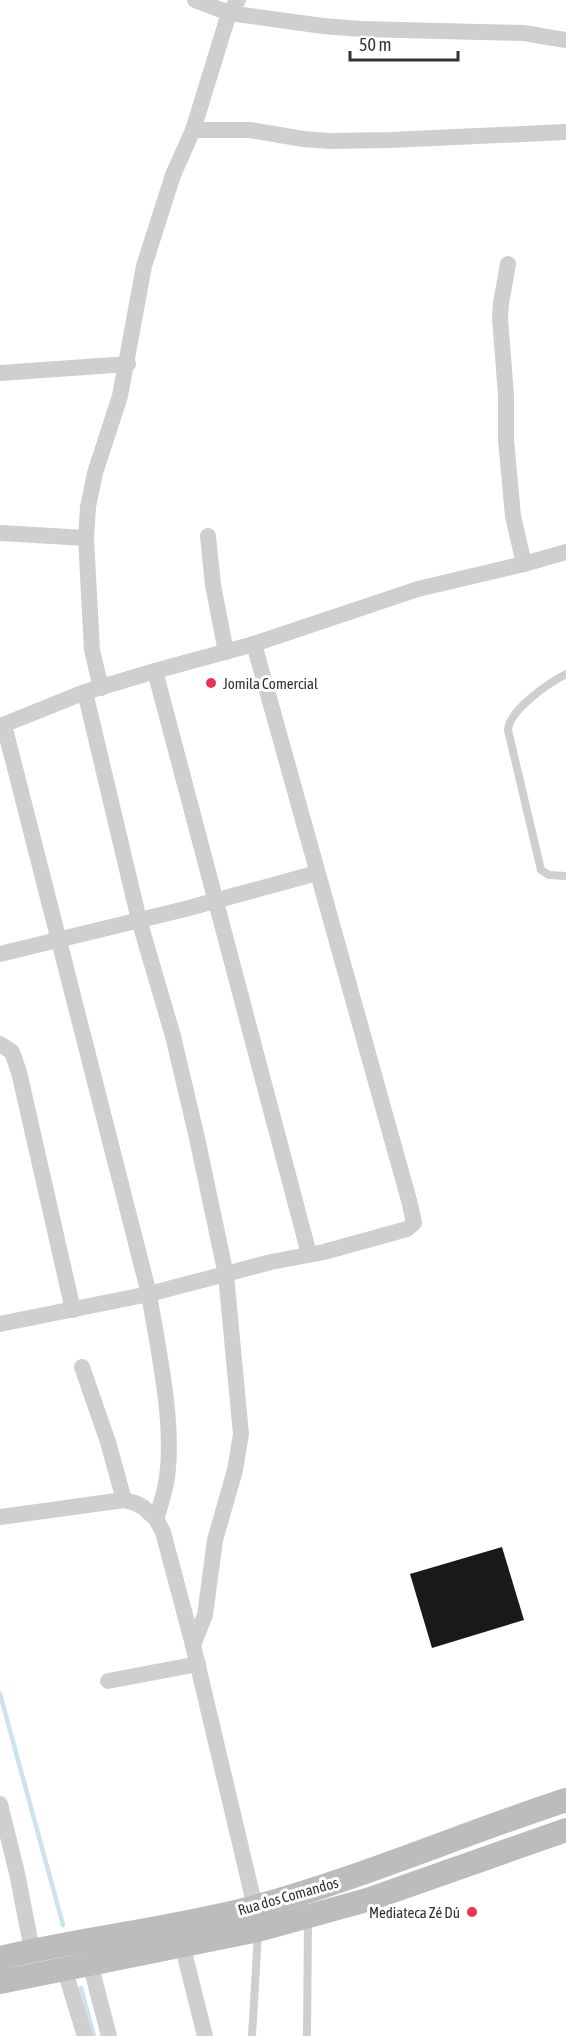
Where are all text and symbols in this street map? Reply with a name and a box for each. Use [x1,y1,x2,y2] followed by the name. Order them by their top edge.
[350,24,458,62] scale bar
[359,34,391,55] text: 50 m
[223,675,318,692] place label: Jomila Comercial
[204,676,218,690] marker: Jomila Comercial
[236,1874,340,1918] street label: Rua dos Comandos
[369,1904,460,1921] place label: Mediateca Zé Dú
[465,1905,479,1919] marker: Mediateca Zé Dú

